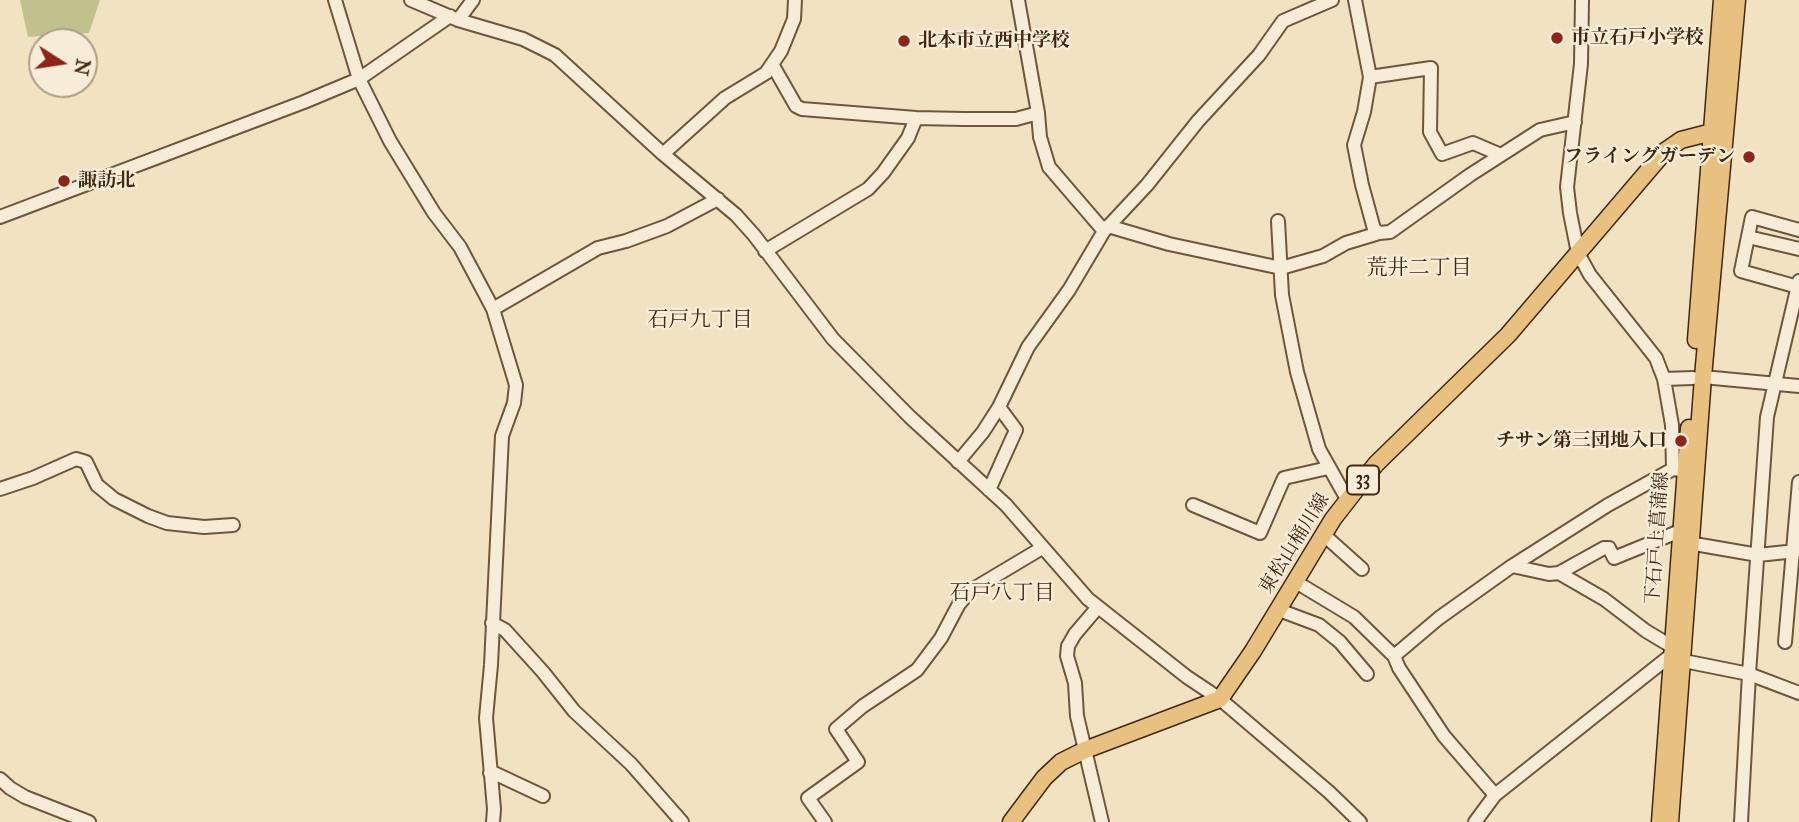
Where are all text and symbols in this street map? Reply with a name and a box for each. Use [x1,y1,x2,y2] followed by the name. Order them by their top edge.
[1571,27,1704,49] place label: 市立石戸小学校
[28,28,98,98] north arrow
[918,30,1070,52] place label: 北本市立西中学校
[1549,30,1565,46] marker: 市立石戸小学校
[896,33,912,49] marker: 北本市立西中学校
[69,57,95,77] text: N
[1564,146,1735,168] place label: フライングガーデン
[1741,149,1757,165] marker: フライングガーデン
[78,170,135,192] place label: 諏訪北
[56,173,72,189] marker: 諏訪北
[1367,256,1471,282] district label: 荒井二丁目
[648,308,752,334] district label: 石戸九丁目
[1496,430,1667,452] place label: チサン第三団地入口
[1673,433,1689,449] marker: チサン第三団地入口
[1347,466,1379,494] road number: 33
[1642,471,1674,605] street label: 下石戸上菖蒲線
[1255,490,1335,598] street label: 東松山桶川線
[950,581,1054,607] district label: 石戸八丁目

